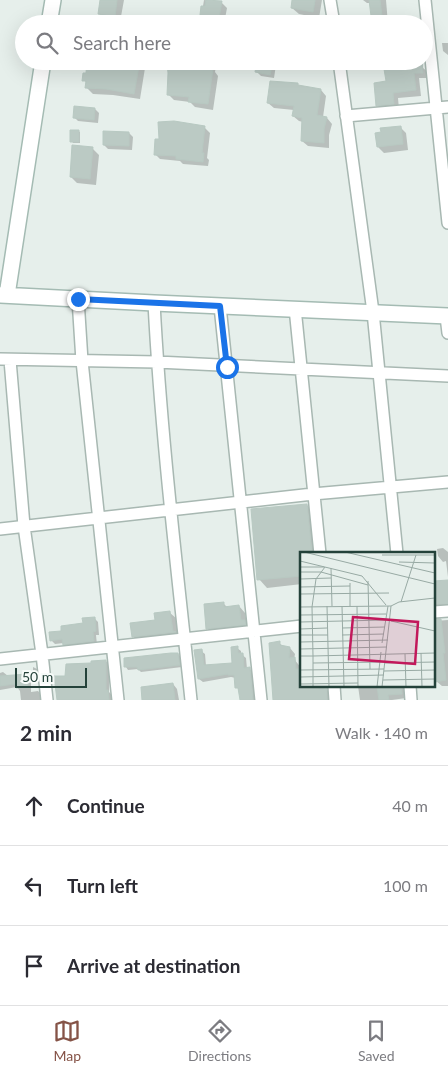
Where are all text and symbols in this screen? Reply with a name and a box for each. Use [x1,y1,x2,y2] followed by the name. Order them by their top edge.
[15,15,433,70] search box
[33,29,61,57] icon: search
[73,31,171,54] text: Search here
[67,288,90,311] route end
[216,356,239,379] route start
[300,552,436,688] inset map
[15,665,88,688] scale bar
[22,668,53,685] text: 50 m
[20,720,72,745] text: 2 min
[335,723,428,742] text: Walk · 140 m
[20,792,48,820] icon: ahead
[67,794,145,817] text: Continue
[392,796,428,815] text: 40 m
[20,872,48,900] icon: left
[67,874,138,897] text: Turn left
[383,876,428,895] text: 100 m
[20,952,48,980] icon: arrive
[67,954,240,977] text: Arrive at destination
[53,1017,81,1064] tab: Map
[188,1017,251,1064] tab: Directions
[358,1017,395,1064] tab: Saved

